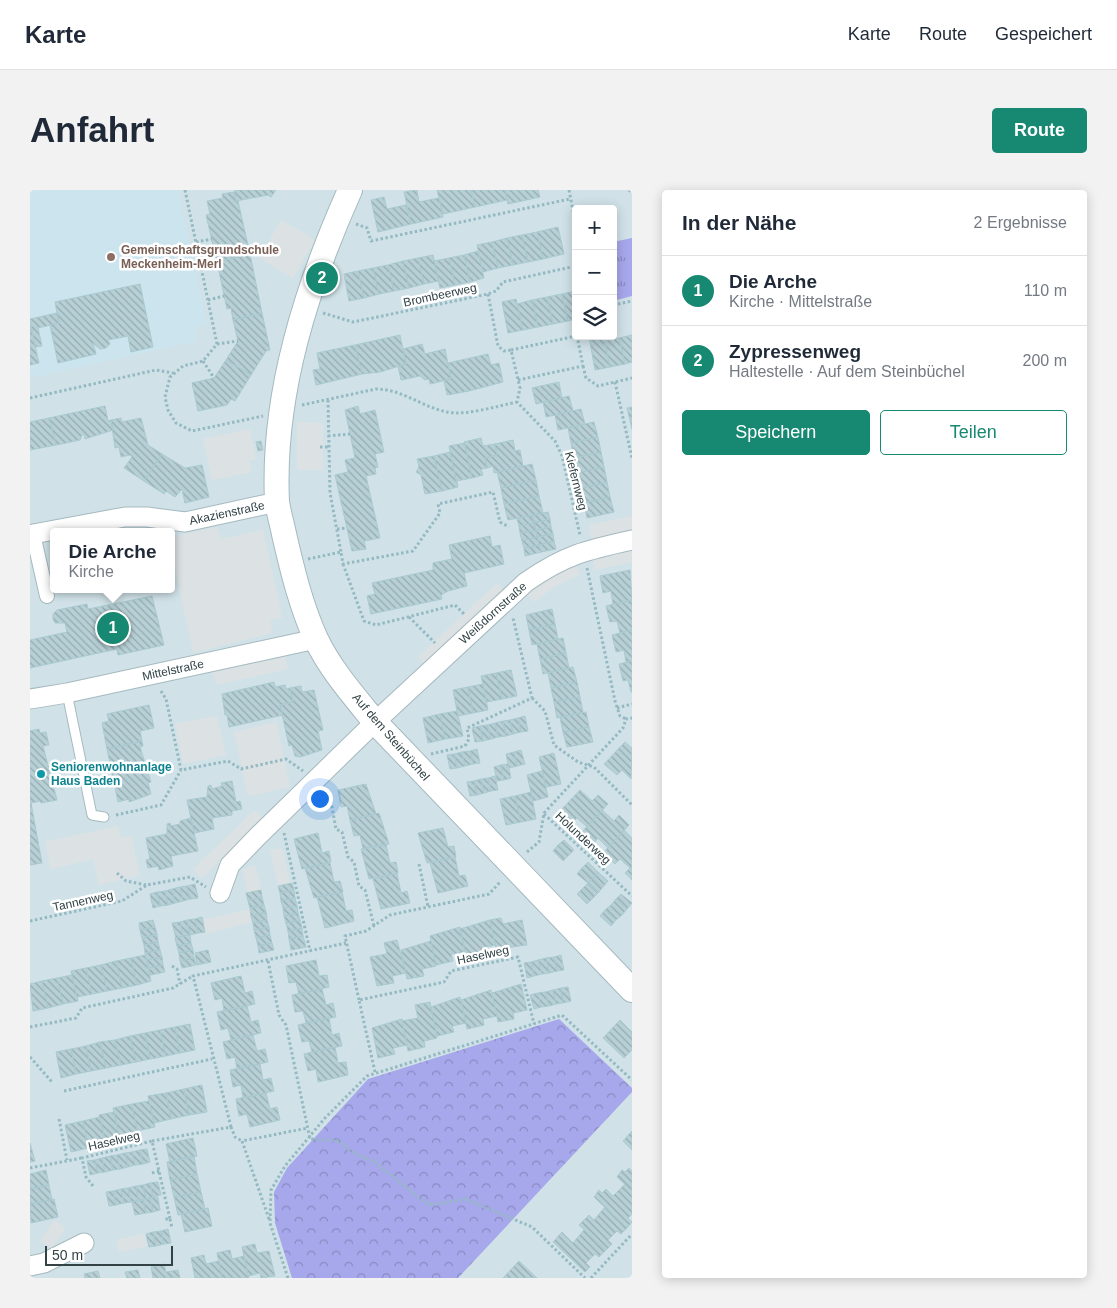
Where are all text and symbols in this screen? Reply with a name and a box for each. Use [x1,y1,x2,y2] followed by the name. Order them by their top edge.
[25,21,86,48] text: Karte
[848,24,891,44] text: Karte
[919,24,967,44] text: Route
[995,24,1092,44] text: Gespeichert
[992,108,1087,153] button: Route
[30,110,154,149] text: Anfahrt
[572,205,617,340] map controls
[572,205,617,250] button: +
[682,211,796,234] text: In der Nähe
[974,214,1067,231] text: 2 Ergebnisse
[121,243,279,271] place label: Gemeinschaftsgrundschule Meckenheim-Merl
[572,250,617,295] button: −
[105,251,117,263] marker: Gemeinschaftsgrundschule Meckenheim-Merl
[306,259,338,297] pin: 2
[729,271,817,292] text: Die Arche
[402,280,478,310] street label: Brombeerweg
[694,282,702,299] text: 1
[1024,282,1067,299] text: 110 m
[729,293,872,310] text: Kirche · Mittelstraße
[572,295,617,340] button: layers
[729,341,861,362] text: Zypressenweg
[694,352,702,369] text: 2
[1023,352,1067,369] text: 200 m
[729,363,965,380] text: Haltestelle · Auf dem Steinbüchel
[682,410,870,455] button: Speichern
[880,410,1067,455] button: Teilen
[562,450,590,512] street label: Kiefernweg
[188,498,266,528] street label: Akazienstraße
[50,528,175,593] popup
[69,541,157,562] text: Die Arche
[69,563,114,580] text: Kirche
[456,579,530,647] street label: Weißdornstraße
[97,609,129,647] pin: 1
[141,657,205,683] street label: Mittelstraße
[349,691,433,783] street label: Auf dem Steinbüchel
[51,760,172,788] place label: Seniorenwohnanlage Haus Baden
[35,768,47,780] marker: Seniorenwohnanlage Haus Baden
[307,786,333,812] your location
[552,809,614,867] street label: Holunderweg
[52,888,114,914] street label: Tannenweg
[456,943,510,967] street label: Haselweg
[87,1128,141,1154] street label: Haselweg
[45,1243,172,1266] scale bar
[52,1247,83,1263] text: 50 m

